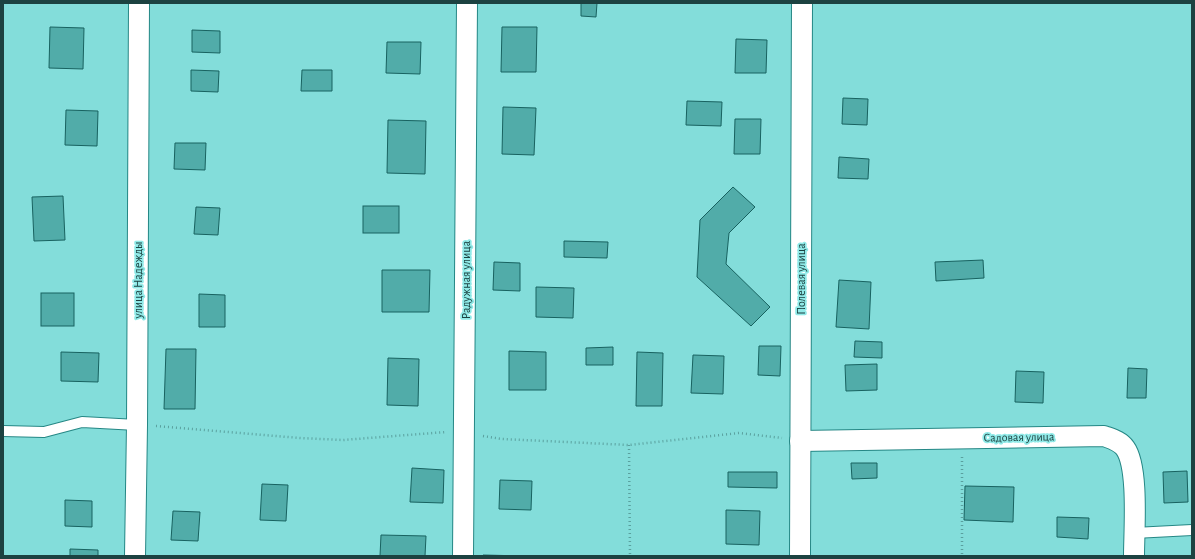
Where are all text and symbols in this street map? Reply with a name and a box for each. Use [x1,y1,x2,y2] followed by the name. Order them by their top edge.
[460,240,473,319] street label: Радужная улица
[132,242,145,319] street label: улица Надежды
[795,243,808,315] street label: Полевая улица
[983,430,1055,445] street label: Садовая улица

